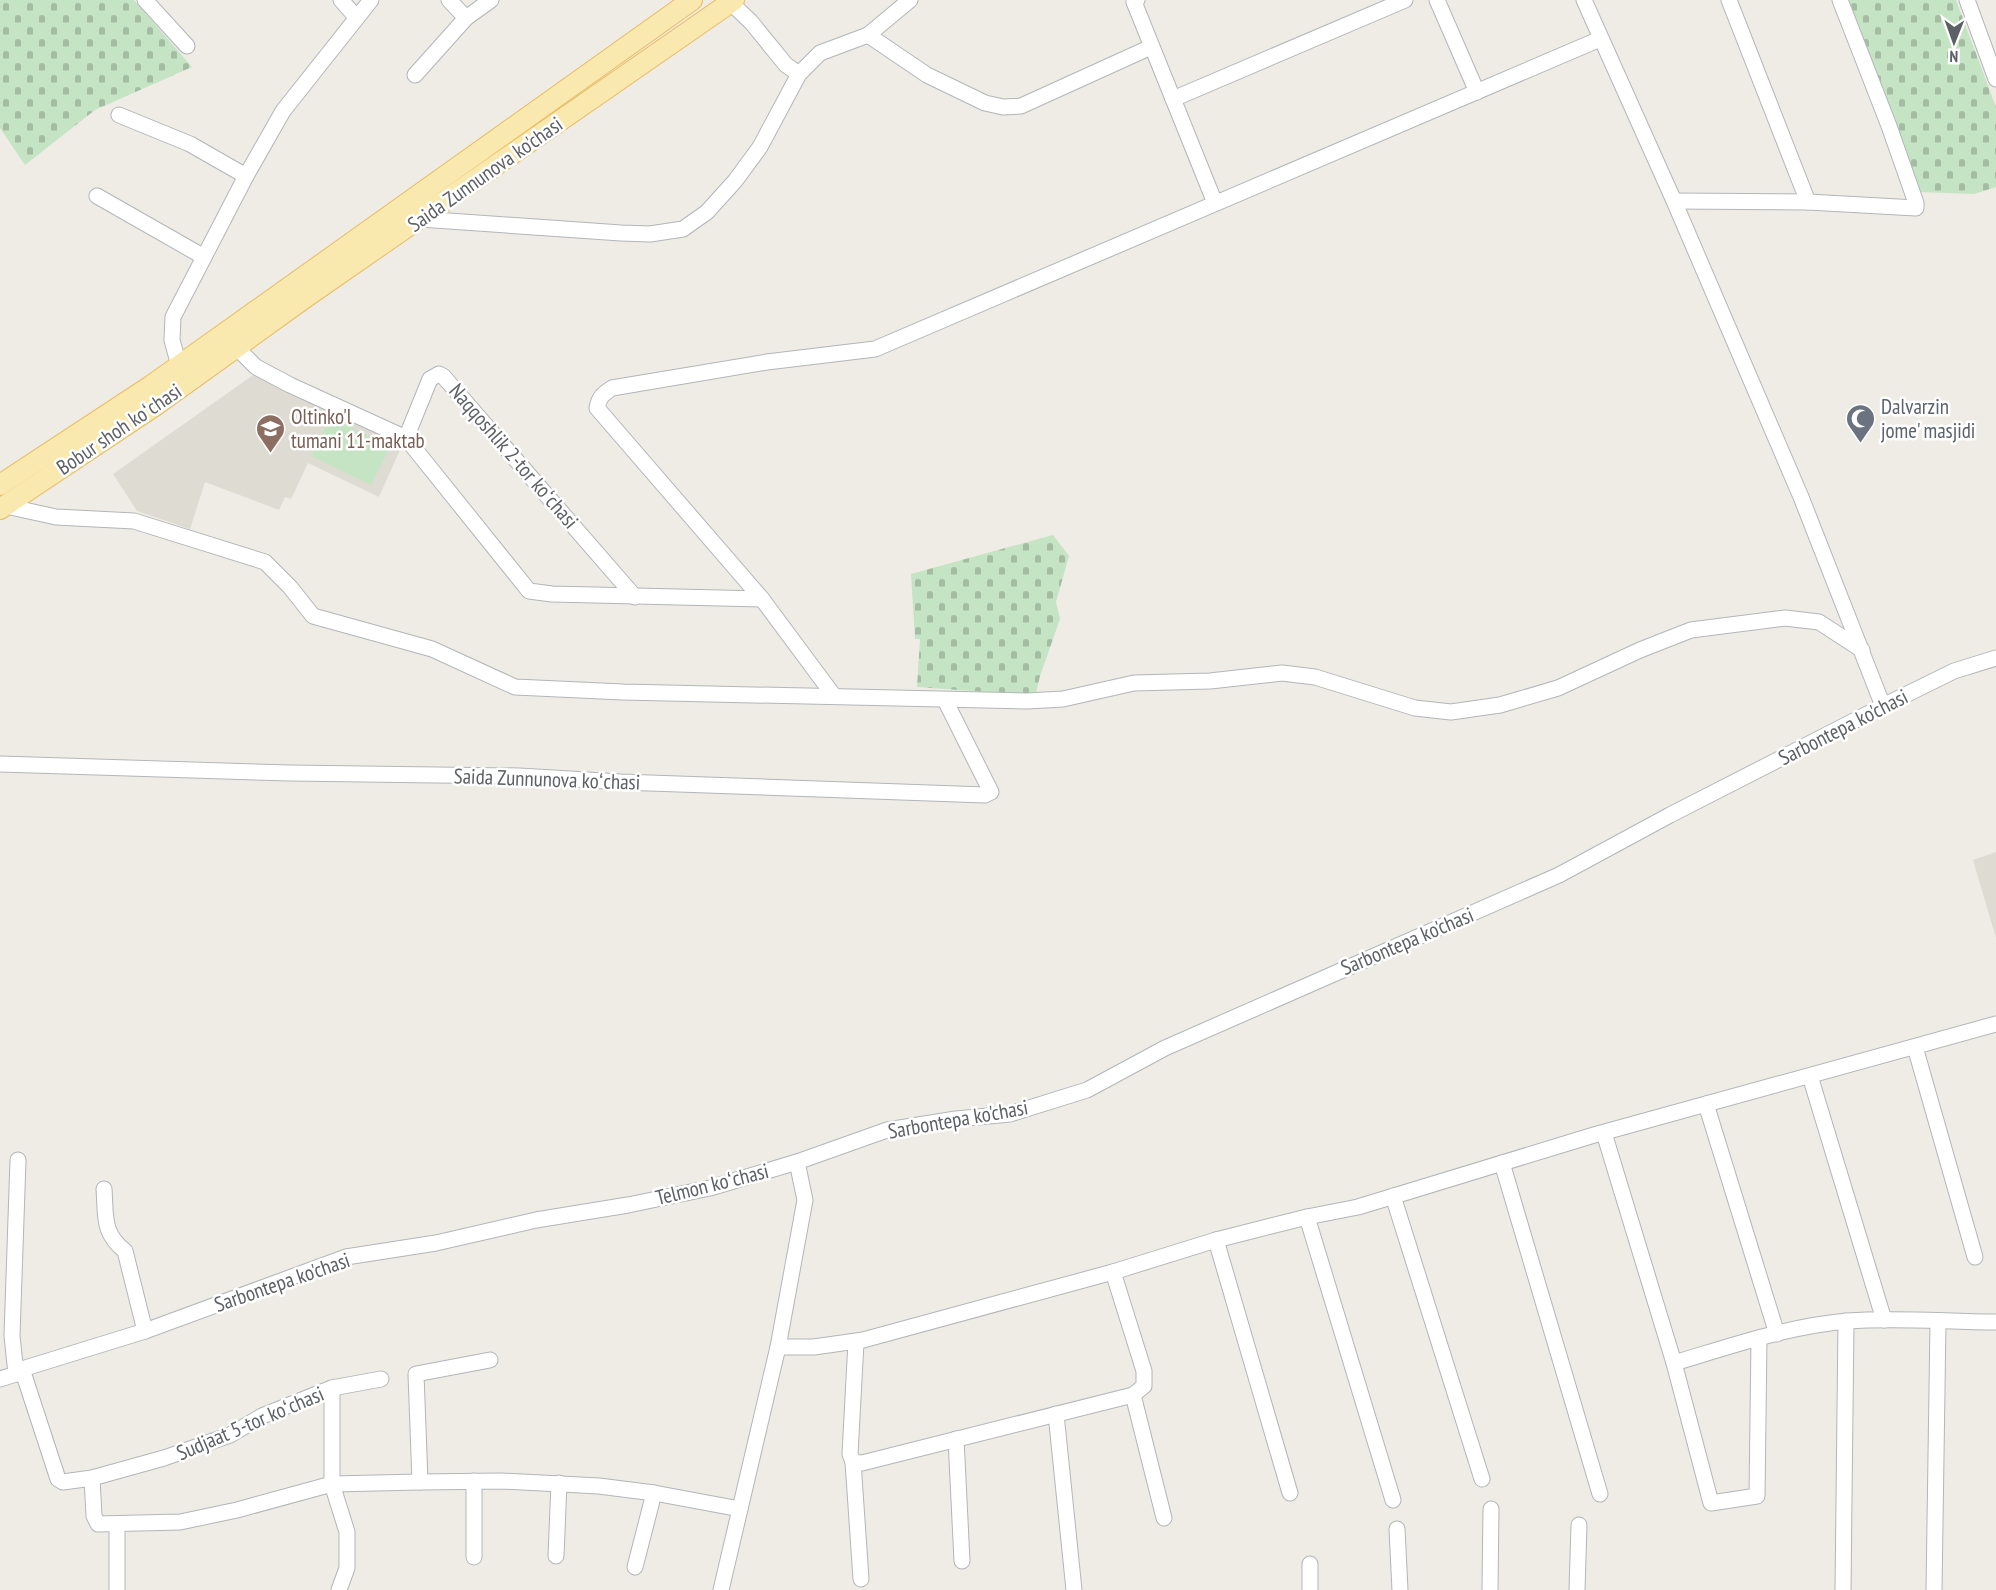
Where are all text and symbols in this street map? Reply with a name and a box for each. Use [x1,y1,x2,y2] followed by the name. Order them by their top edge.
[1924,12,1984,72] north arrow
[1949,47,1958,67] text: N
[402,110,568,238] street label: Saida Zunnunova ko'chasi
[51,377,187,481] street label: Bobur shoh koʻchasi
[444,378,584,534] street label: Naqqoshlik 2-tor koʻchasi
[1881,393,1975,444] place label: Dalvarzin jome' masjidi
[1844,402,1876,444] mosque icon: Dalvarzin jome' masjidi
[291,403,425,454] place label: Oltinko'l tumani 11-maktab
[254,412,286,454] school or university icon: Oltinko'l tumani 11-maktab
[1774,683,1912,771] street label: Sarbontepa ko'chasi
[453,762,641,796] street label: Saida Zunnunova koʻchasi
[1336,901,1478,981] street label: Sarbontepa ko'chasi
[886,1093,1030,1145] street label: Sarbontepa ko'chasi
[653,1157,771,1211] street label: Telmon koʻchasi
[211,1246,353,1318] street label: Sarbontepa ko'chasi
[172,1380,328,1466] street label: Sudjaat 5-tor koʻchasi

